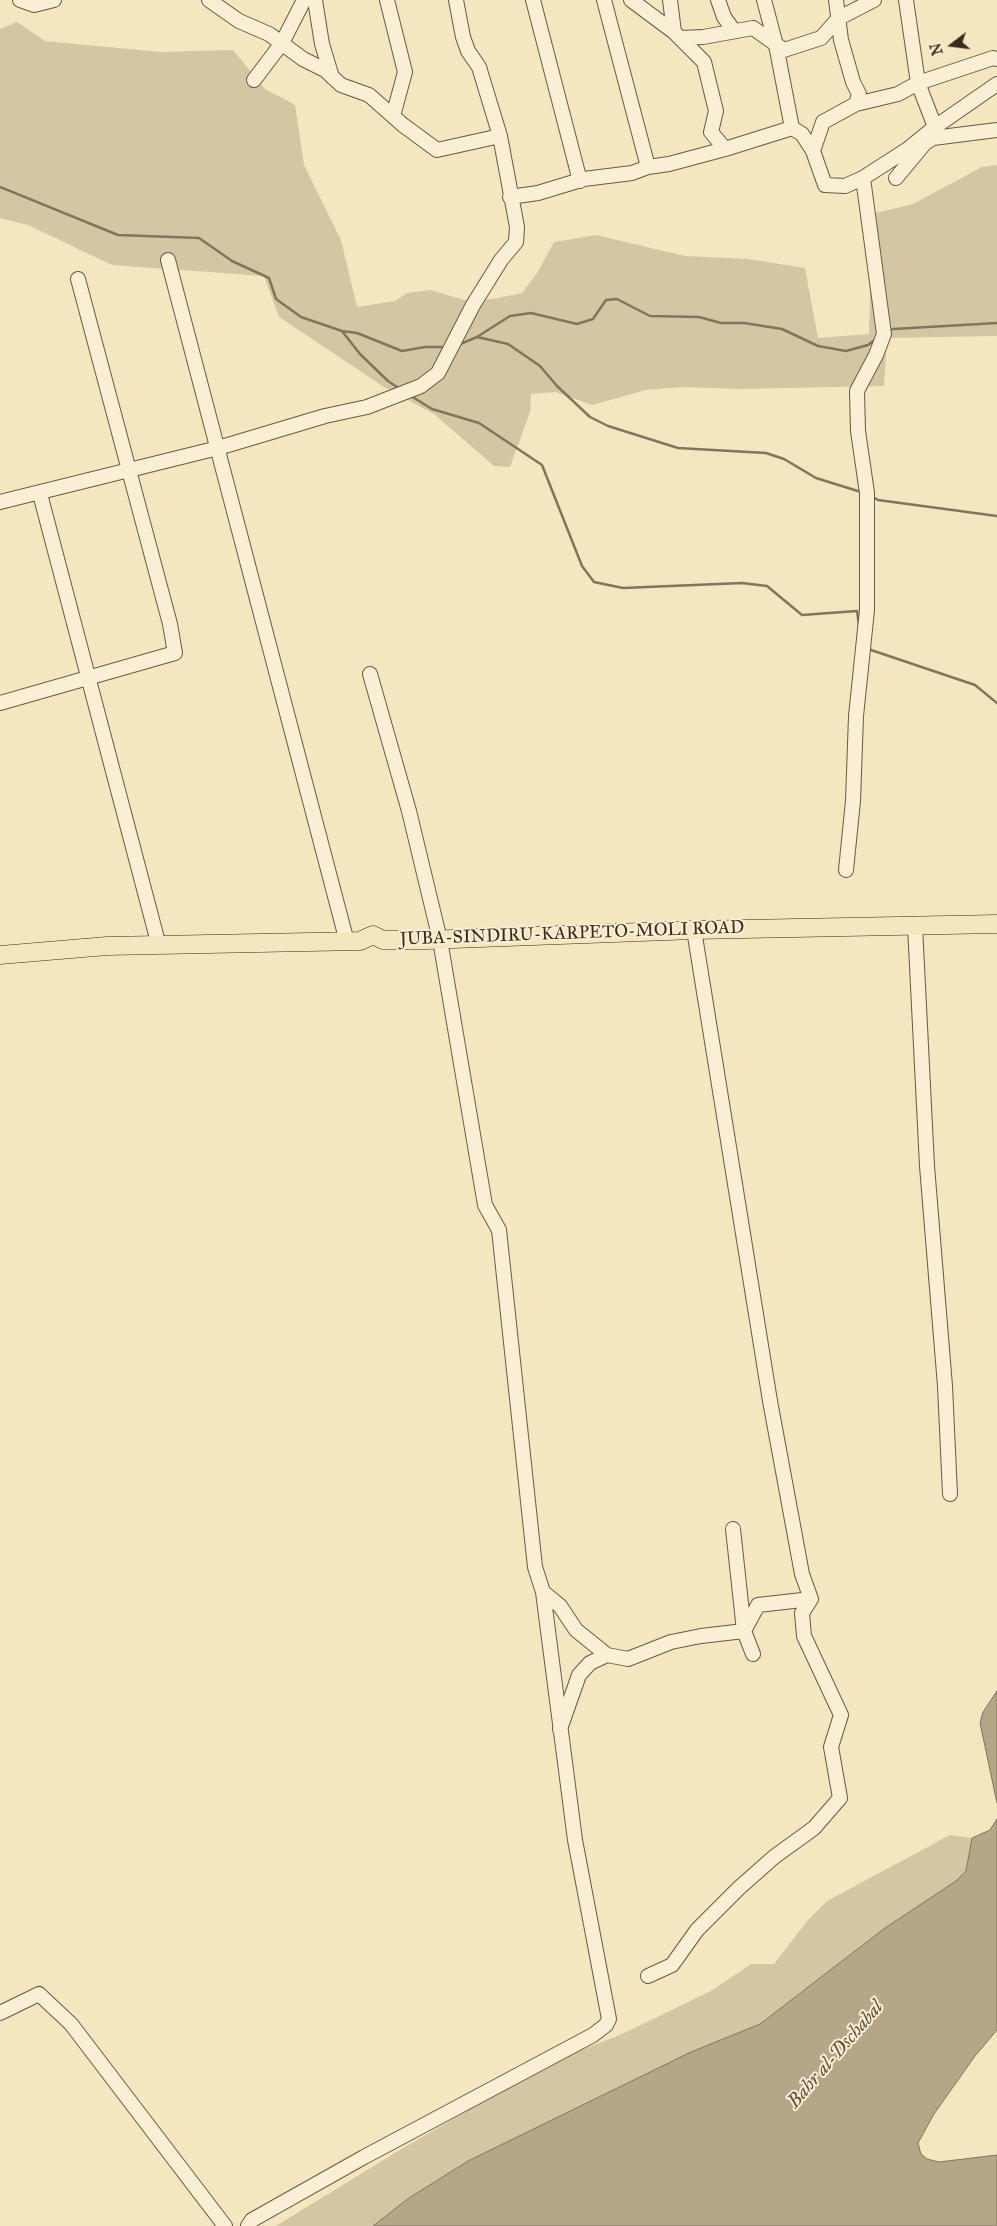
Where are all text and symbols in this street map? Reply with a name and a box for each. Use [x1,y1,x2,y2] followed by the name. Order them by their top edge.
[927,20,977,70] north arrow
[927,41,947,57] text: N
[399,917,745,951] street label: JUBA-SINDIRU-KARPETO-MOLI ROAD
[783,1997,889,2113] water label: Bahr al-Dschabal

